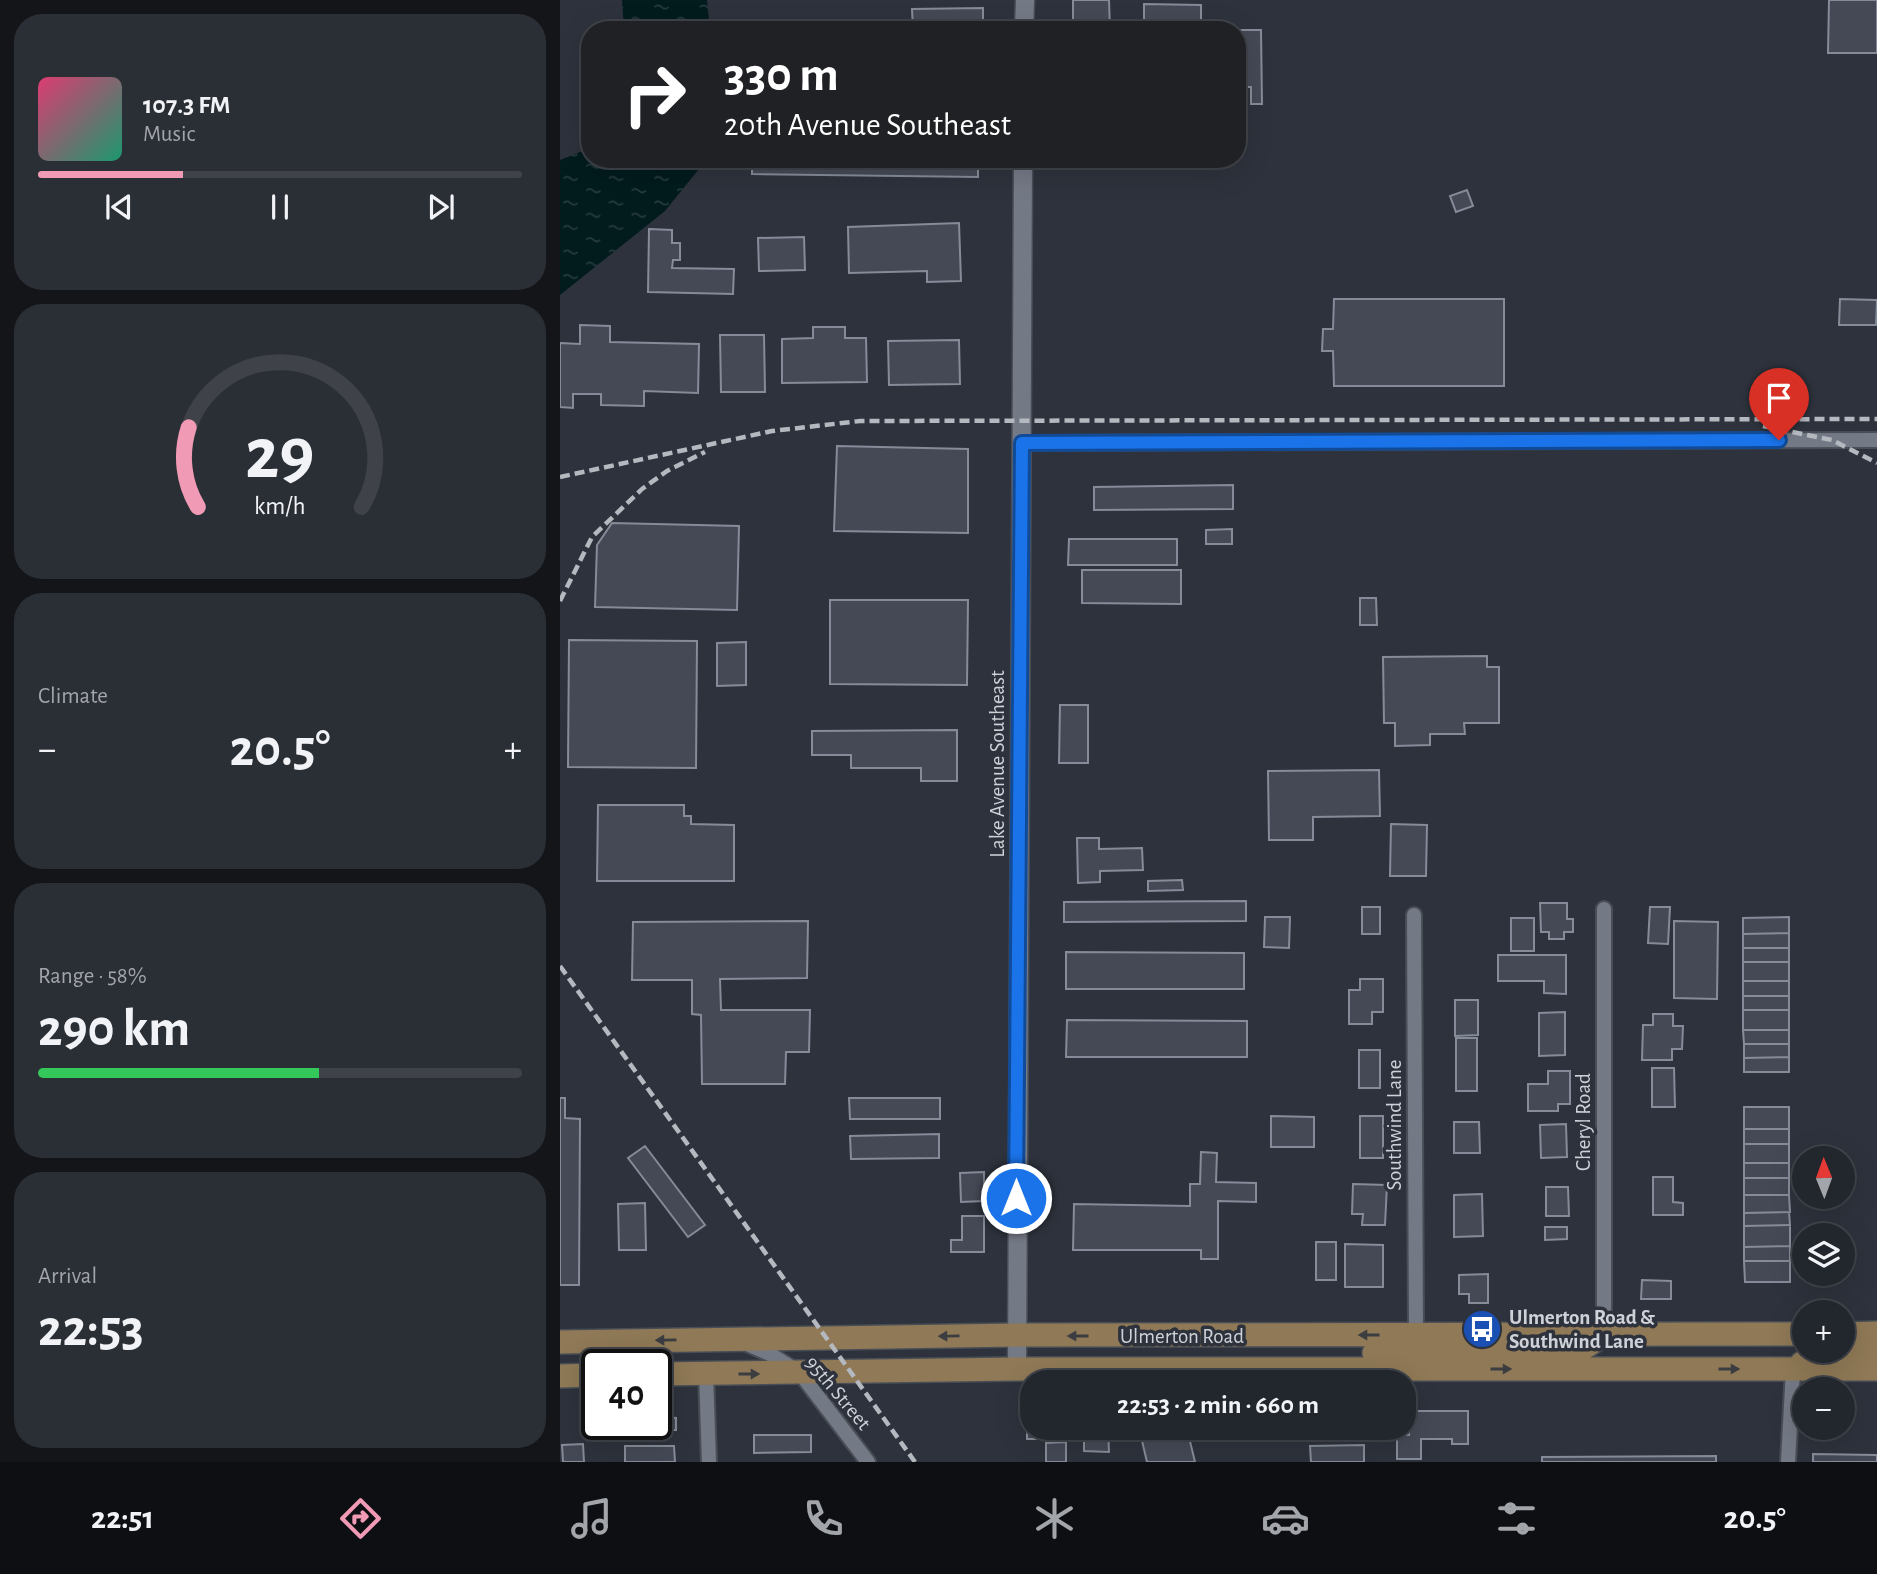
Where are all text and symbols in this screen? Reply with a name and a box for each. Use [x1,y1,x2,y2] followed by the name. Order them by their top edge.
[609,49,700,140] icon: right
[724,51,839,100] text: 330 m
[143,92,231,118] text: 107.3 FM
[724,109,1011,141] text: 20th Avenue Southeast
[143,123,195,146] text: Music
[100,188,138,226] icon: previous
[261,188,299,226] icon: pause
[422,188,460,226] icon: next
[1749,368,1809,440] pin
[1760,379,1798,417] icon: arrive
[245,420,315,493] text: 29
[254,494,306,519] text: km/h
[987,670,1008,858] street label: Lake Avenue Southeast
[38,685,108,708] text: Climate
[229,723,331,775] text: 20.5°
[38,731,56,769] text: −
[504,731,522,769] text: +
[38,965,147,988] text: Range · 58%
[38,1003,190,1055] text: 290 km
[1384,1060,1405,1190] street label: Southwind Lane
[1573,1073,1594,1171] street label: Cheryl Road
[1792,1146,1855,1209] north arrow
[1792,1146,1855,1440] map controls
[979,1161,1053,1235] position arrow
[1792,1223,1855,1286] button: layers
[38,1265,97,1288] text: Arrival
[1792,1300,1855,1363] button: +
[38,1303,144,1355] text: 22:53
[1509,1307,1655,1352] place label: Ulmerton Road & Southwind Lane
[1461,1308,1503,1350] bus stop icon: Ulmerton Road & Southwind Lane
[1120,1326,1244,1347] street label: Ulmerton Road
[1357,1329,1379,1341] one-way arrow
[1067,1330,1089,1342] one-way arrow
[938,1331,960,1342] one-way arrow
[655,1334,677,1346] one-way arrow
[581,1349,672,1440] speed limit sign: 40
[801,1352,875,1434] street label: 95th Street
[1491,1363,1513,1375] one-way arrow
[1718,1363,1740,1375] one-way arrow
[738,1368,760,1380] one-way arrow
[1792,1377,1855,1440] button: −
[1117,1392,1319,1418] text: 22:53 · 2 min · 660 m
[336,1494,385,1543] icon: directions
[567,1494,616,1543] icon: music
[799,1494,848,1543] icon: phone
[1030,1494,1079,1543] icon: climate
[1261,1494,1310,1543] icon: car
[1492,1494,1541,1543] icon: filters
[91,1502,154,1534] text: 22:51
[1724,1502,1786,1534] text: 20.5°

